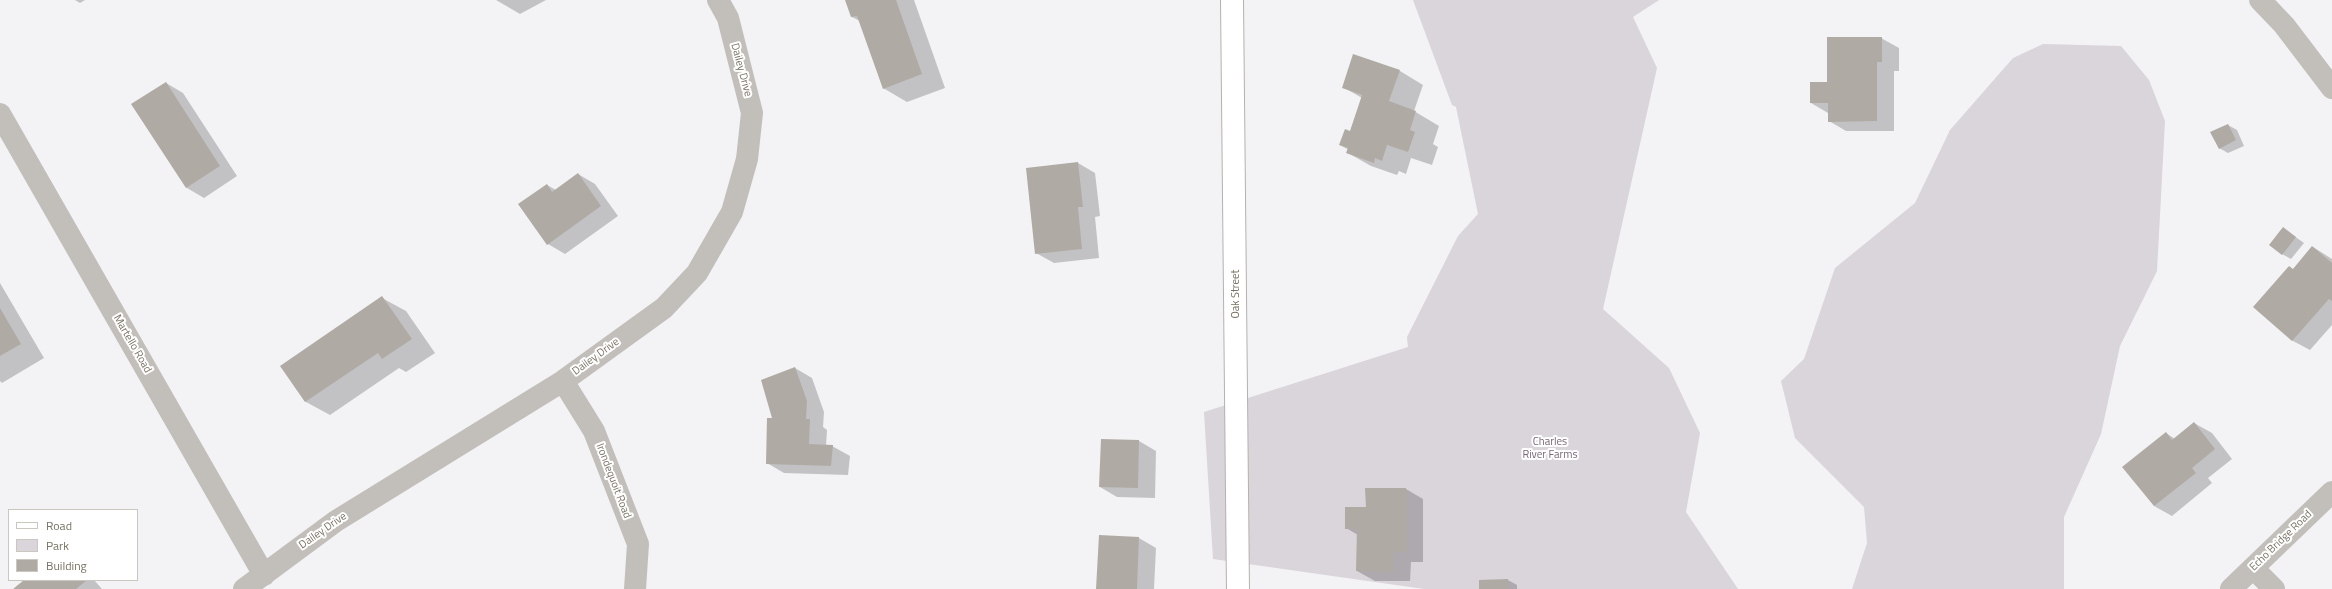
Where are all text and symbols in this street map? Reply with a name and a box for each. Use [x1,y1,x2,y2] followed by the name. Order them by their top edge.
[728,42,754,98] street label: Dailey Drive
[1229,270,1243,318] street label: Oak Street
[110,313,154,375] street label: Martello Road
[570,336,622,378] street label: Dailey Drive
[1522,435,1578,461] park label: Charles River Farms
[593,442,633,520] street label: Irondequoit Road
[2247,508,2315,574] street label: Echo Bridge Road
[8,509,138,581] legend
[297,510,349,552] street label: Dailey Drive
[46,516,72,535] text: Road
[46,536,69,555] text: Park
[46,556,87,575] text: Building

